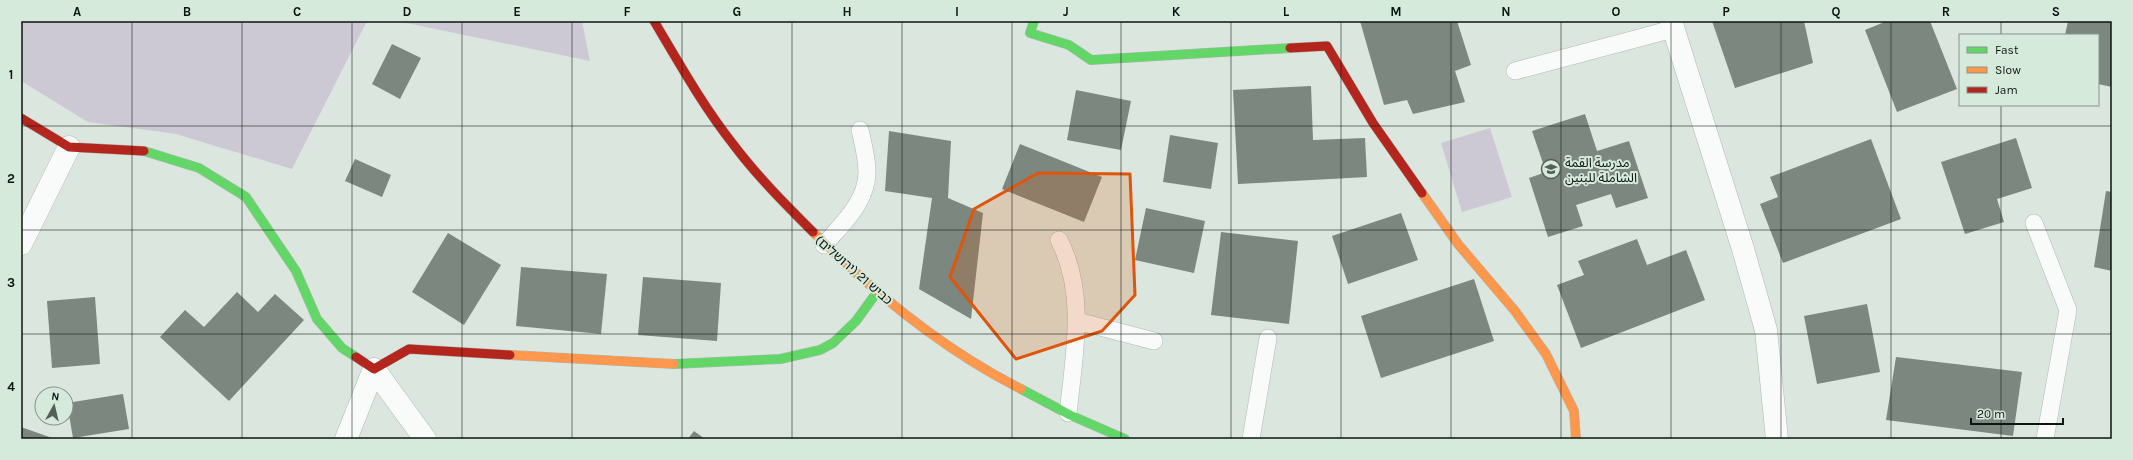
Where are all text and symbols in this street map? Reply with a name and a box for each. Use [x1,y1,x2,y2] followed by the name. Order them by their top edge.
[73,4,81,19] text: A
[183,4,191,19] text: B
[293,4,301,19] text: C
[403,4,412,19] text: D
[513,4,521,19] text: E
[623,4,631,19] text: F
[733,4,741,19] text: G
[842,4,852,19] text: H
[955,4,959,19] text: I
[1063,4,1069,19] text: J
[1172,4,1181,19] text: K
[1283,4,1290,19] text: L
[1390,4,1402,19] text: M
[1501,4,1511,19] text: N
[1612,4,1621,19] text: O
[1722,4,1730,19] text: P
[1832,4,1841,19] text: Q
[1942,4,1950,19] text: R
[2052,4,2060,19] text: S
[1959,34,2099,106] legend
[1995,43,2019,57] text: Fast
[1995,63,2021,77] text: Slow
[9,67,13,82] text: 1
[1995,83,2018,97] text: Jam
[1565,155,1637,186] place label: مدرسة القمة الشاملة للبنين
[1540,158,1562,180] school or university icon: مدرسة القمة الشاملة للبنين
[7,171,15,186] text: 2
[812,232,896,308] street label: כביש 21 (ירושלים)
[7,275,15,290] text: 3
[7,379,15,394] text: 4
[34,386,74,426] north arrow
[51,390,60,404] text: N
[1971,400,2063,426] scale bar
[1977,407,2005,421] text: 20 m

